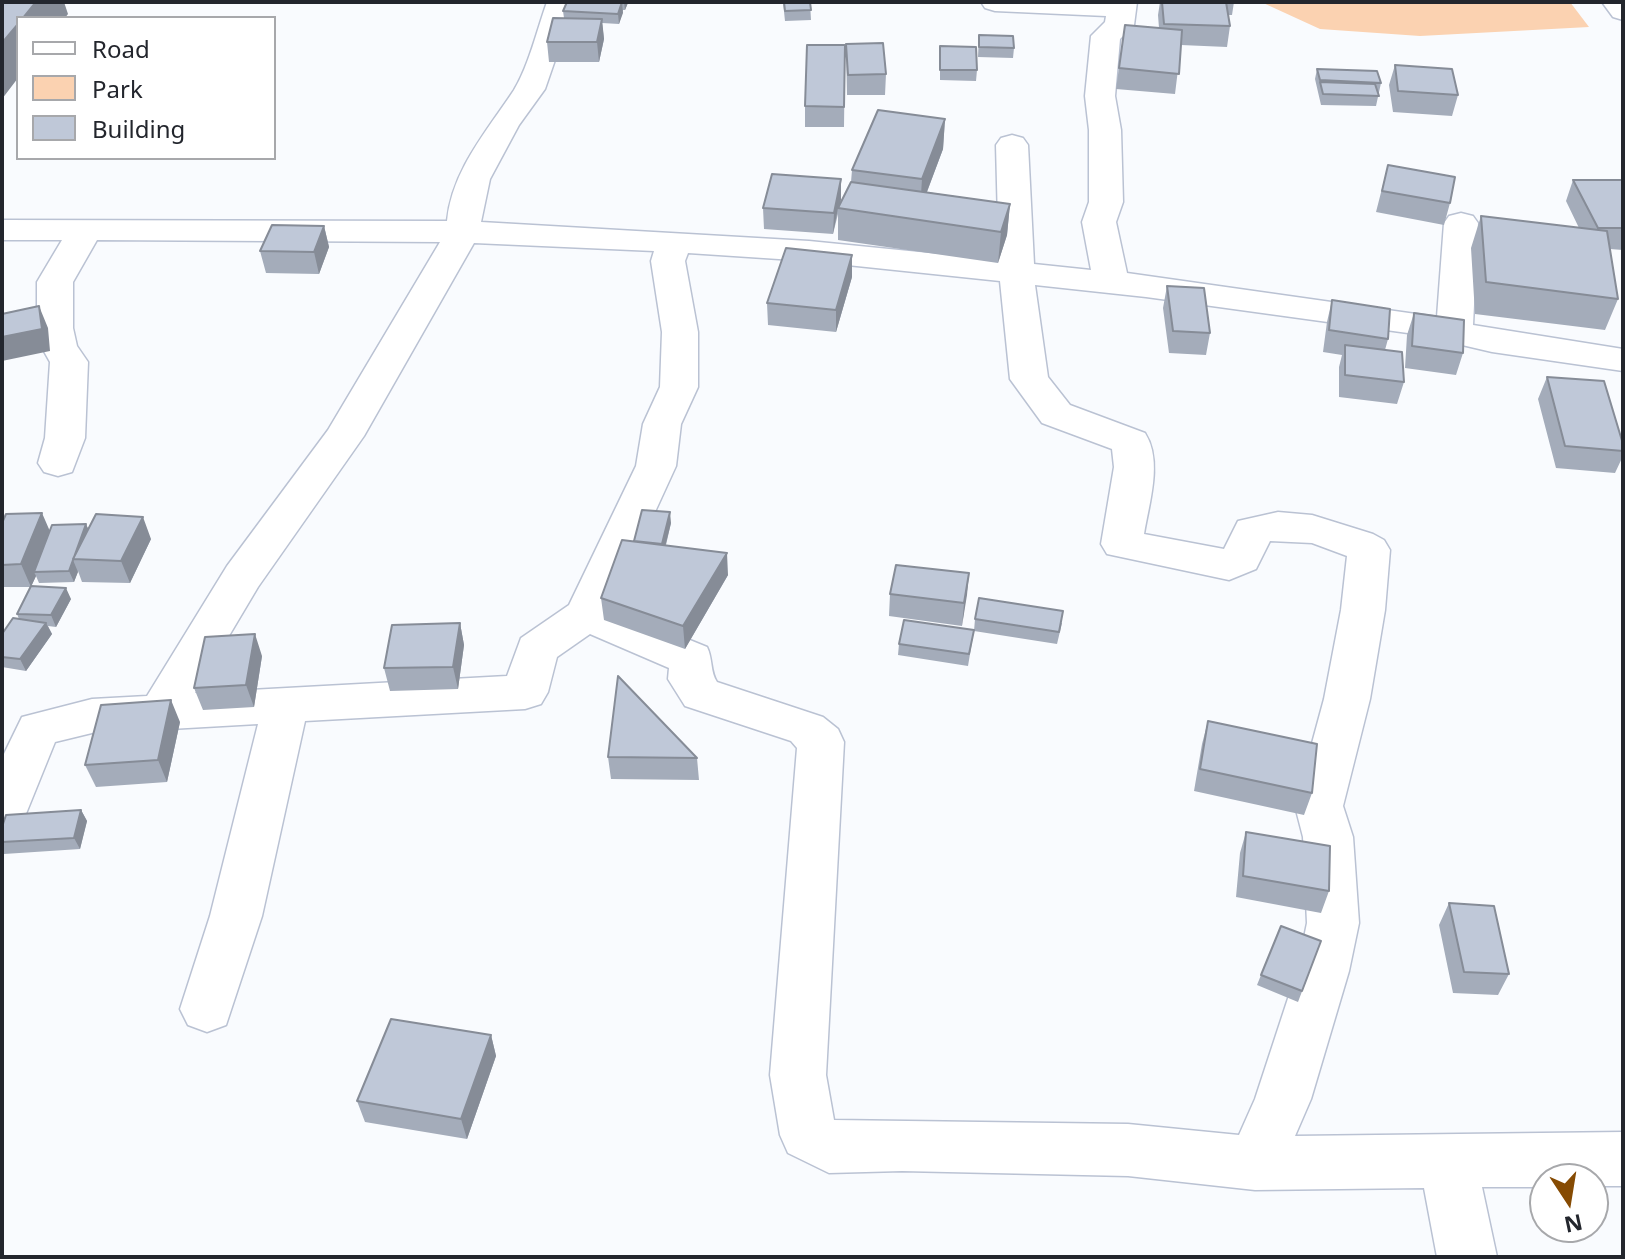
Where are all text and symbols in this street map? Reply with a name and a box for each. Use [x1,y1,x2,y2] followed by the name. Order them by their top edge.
[16,16,276,160] legend
[92,32,150,65] text: Road
[92,72,143,105] text: Park
[92,112,185,145] text: Building
[1529,1163,1609,1243] north arrow
[1562,1208,1585,1241] text: N

